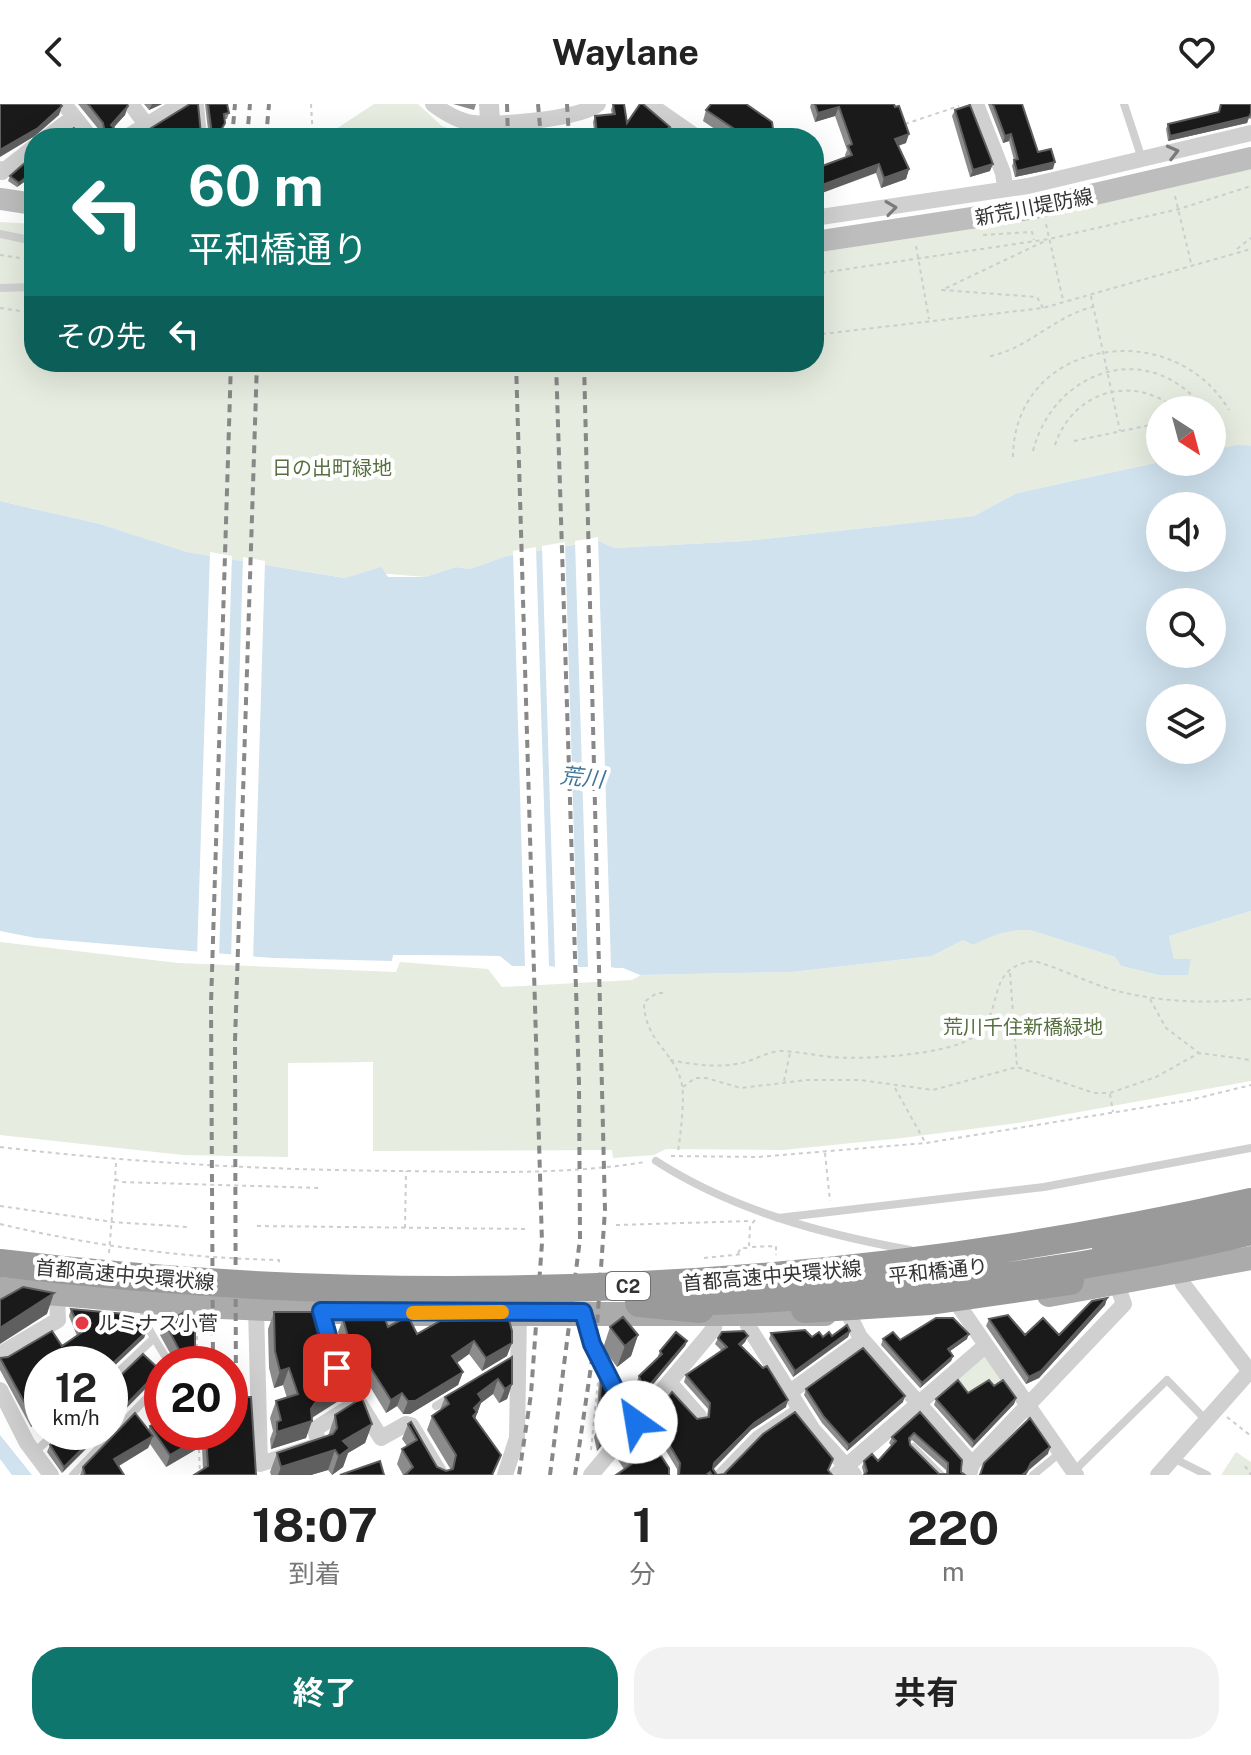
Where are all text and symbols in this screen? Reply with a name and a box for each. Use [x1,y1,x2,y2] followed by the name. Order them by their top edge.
[32,30,76,74] icon: back
[1175,30,1219,74] icon: heart
[552,31,699,73] text: Waylane
[1165,145,1179,162] one-way arrow
[188,153,324,219] text: 60 m
[56,160,160,264] icon: left
[973,184,1095,230] street label: 新荒川堤防線
[884,200,898,217] one-way arrow
[188,228,368,270] text: 平和橋通り
[162,312,206,356] icon: left
[56,318,146,354] text: その先
[1146,396,1226,476] north arrow
[1146,396,1226,764] map controls
[272,456,392,480] park label: 日の出町緑地
[1146,492,1226,572] button: sound
[1146,588,1226,668] button: search
[1146,684,1226,764] button: layers
[559,762,607,792] water label: 荒川
[943,1015,1103,1039] park label: 荒川千住新橋緑地
[887,1254,989,1288] street label: 平和橋通り
[34,1255,216,1295] street label: 首都高速中央環状線
[681,1256,863,1296] street label: 首都高速中央環状線
[606,1272,650,1300] road number: C2
[98,1311,218,1335] place label: ルミナス小菅
[73,1314,91,1332] marker: ルミナス小菅
[303,1334,371,1402] pin
[144,1346,248,1450] speed limit sign: 20
[315,1346,359,1390] icon: arrive
[55,1364,97,1411] text: 12
[594,1380,678,1464] position arrow
[52,1406,100,1430] text: km/h
[252,1496,378,1553] text: 18:07
[632,1496,653,1553] text: 1
[907,1499,999,1556] text: 220
[942,1556,965,1587] text: m
[289,1558,341,1589] text: 到着
[629,1558,656,1589] text: 分
[32,1647,618,1739] button: 終了
[634,1647,1219,1739] button: 共有

